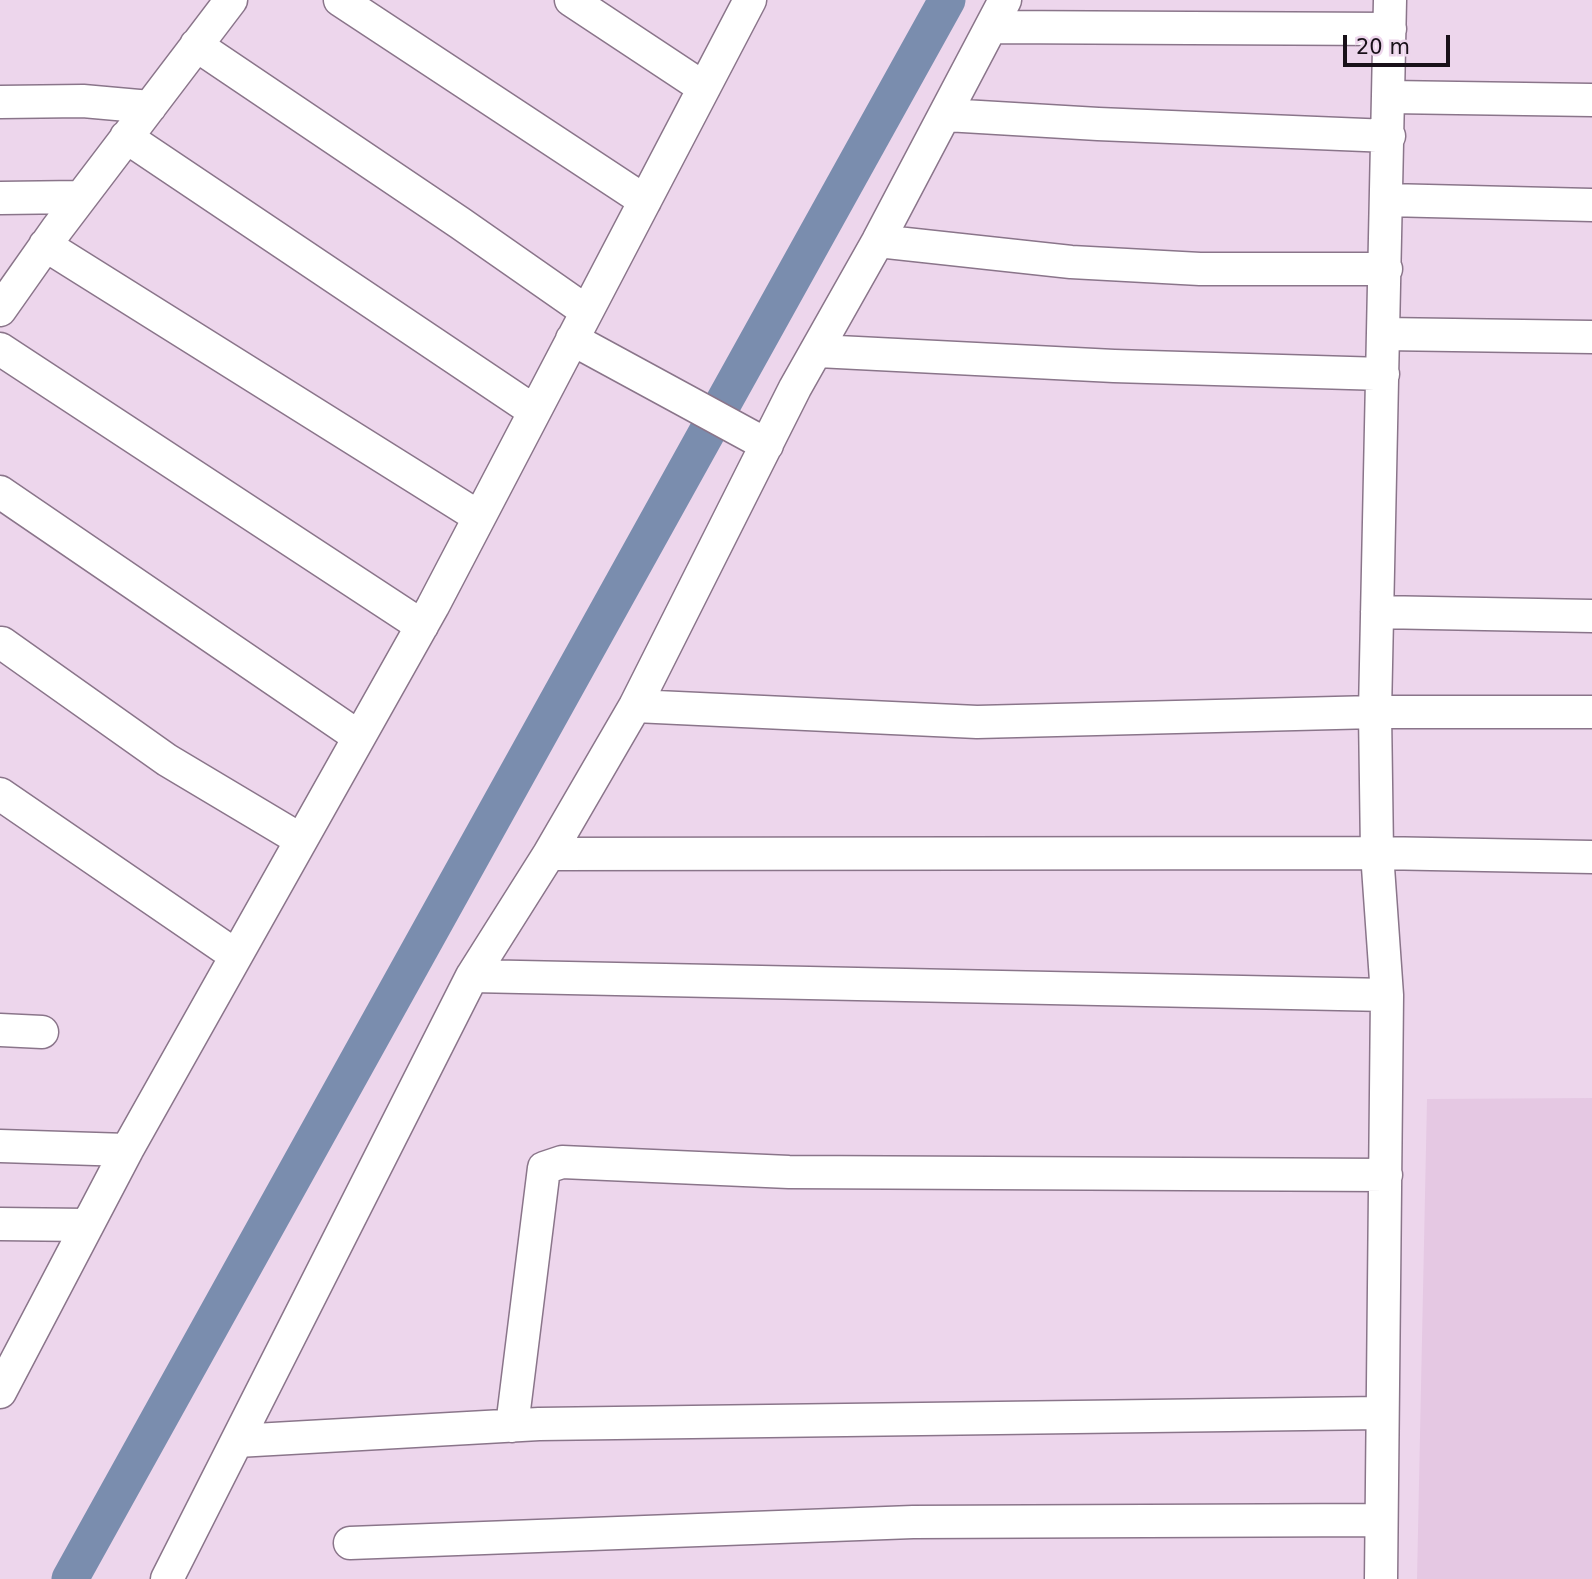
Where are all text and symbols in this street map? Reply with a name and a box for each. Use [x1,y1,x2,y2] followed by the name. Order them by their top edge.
[1347,21,1454,65] scale bar
[1356,35,1410,59] text: 20 m

